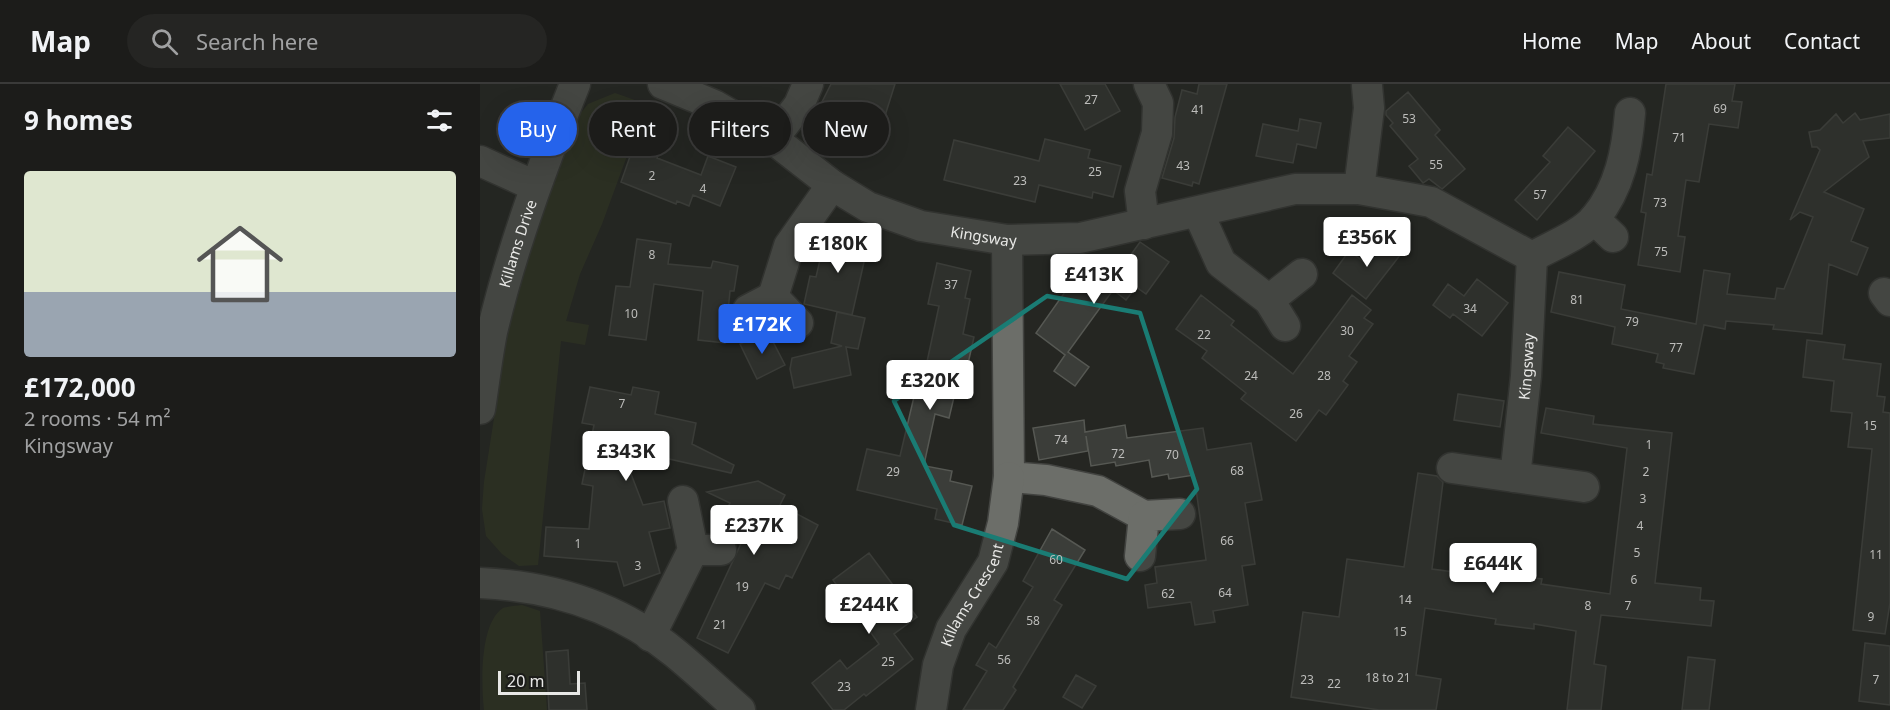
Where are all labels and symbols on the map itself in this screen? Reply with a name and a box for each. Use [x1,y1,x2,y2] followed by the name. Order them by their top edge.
[1084,91,1098,108] house number: 27
[1713,100,1727,117] house number: 69
[1191,101,1205,118] house number: 41
[1402,110,1416,127] house number: 53
[1672,129,1686,146] house number: 71
[1429,156,1443,173] house number: 55
[1176,157,1190,174] house number: 43
[1088,163,1102,180] house number: 25
[649,167,656,184] house number: 2
[1013,172,1027,189] house number: 23
[700,180,707,197] house number: 4
[1533,186,1547,203] house number: 57
[1653,194,1667,211] house number: 73
[494,197,541,290] street label: Killams Drive
[1325,217,1409,268] pin: £356K
[949,221,1017,250] street label: Kingsway
[796,223,880,274] pin: £180K
[1654,243,1668,260] house number: 75
[649,246,656,263] house number: 8
[1052,254,1136,305] pin: £413K
[944,276,958,293] house number: 37
[1570,291,1584,308] house number: 81
[1463,300,1477,317] house number: 34
[720,304,804,355] pin: £172K
[624,305,638,322] house number: 10
[1625,313,1639,330] house number: 79
[1340,322,1354,339] house number: 30
[1197,326,1211,343] house number: 22
[1513,332,1538,401] street label: Kingsway
[1669,339,1683,356] house number: 77
[888,360,972,411] pin: £320K
[1244,367,1258,384] house number: 24
[1317,367,1331,384] house number: 28
[619,395,626,412] house number: 7
[1289,405,1303,422] house number: 26
[1863,417,1877,434] house number: 15
[584,431,668,482] pin: £343K
[1054,431,1068,448] house number: 74
[1646,436,1652,453] house number: 1
[1111,445,1125,462] house number: 72
[1165,446,1179,463] house number: 70
[1230,462,1244,479] house number: 68
[886,463,900,480] house number: 29
[1643,463,1650,480] house number: 2
[1640,490,1647,507] house number: 3
[712,505,796,556] pin: £237K
[1637,517,1644,534] house number: 4
[1220,532,1234,549] house number: 66
[575,535,581,552] house number: 1
[936,541,1008,649] street label: Killams Crescent
[1451,543,1535,594] pin: £644K
[1634,544,1641,561] house number: 5
[1869,546,1883,563] house number: 11
[1049,551,1063,568] house number: 60
[635,557,642,574] house number: 3
[1631,571,1638,588] house number: 6
[735,578,749,595] house number: 19
[827,584,911,635] pin: £244K
[1218,584,1232,601] house number: 64
[1161,585,1175,602] house number: 62
[1398,591,1412,608] house number: 14
[1585,597,1592,614] house number: 8
[1625,597,1632,614] house number: 7
[1868,608,1875,625] house number: 9
[1026,612,1040,629] house number: 58
[713,616,727,633] house number: 21
[1393,623,1407,640] house number: 15
[997,651,1011,668] house number: 56
[881,653,895,670] house number: 25
[498,668,580,696] scale bar
[1365,669,1411,686] house number: 18 to 21
[1300,671,1314,688] house number: 23
[1873,671,1880,688] house number: 7
[1327,675,1341,692] house number: 22
[837,678,851,695] house number: 23

